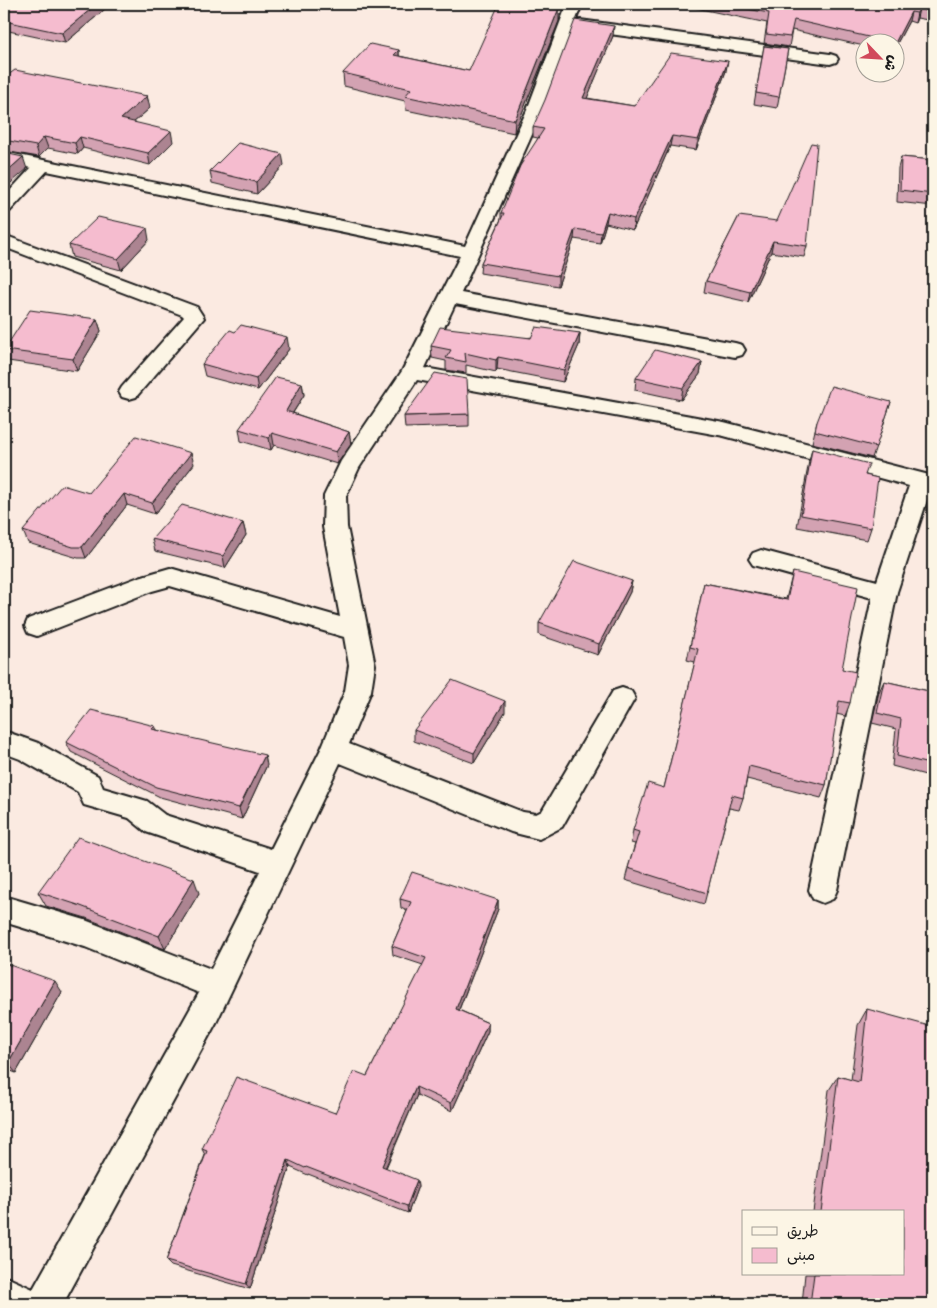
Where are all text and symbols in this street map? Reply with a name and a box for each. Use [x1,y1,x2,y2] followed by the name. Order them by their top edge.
[854,32,904,82] north arrow
[880,53,902,74] text: ش
[742,1210,904,1276] legend
[787,1222,819,1241] text: طريق
[787,1246,815,1265] text: مبنى

